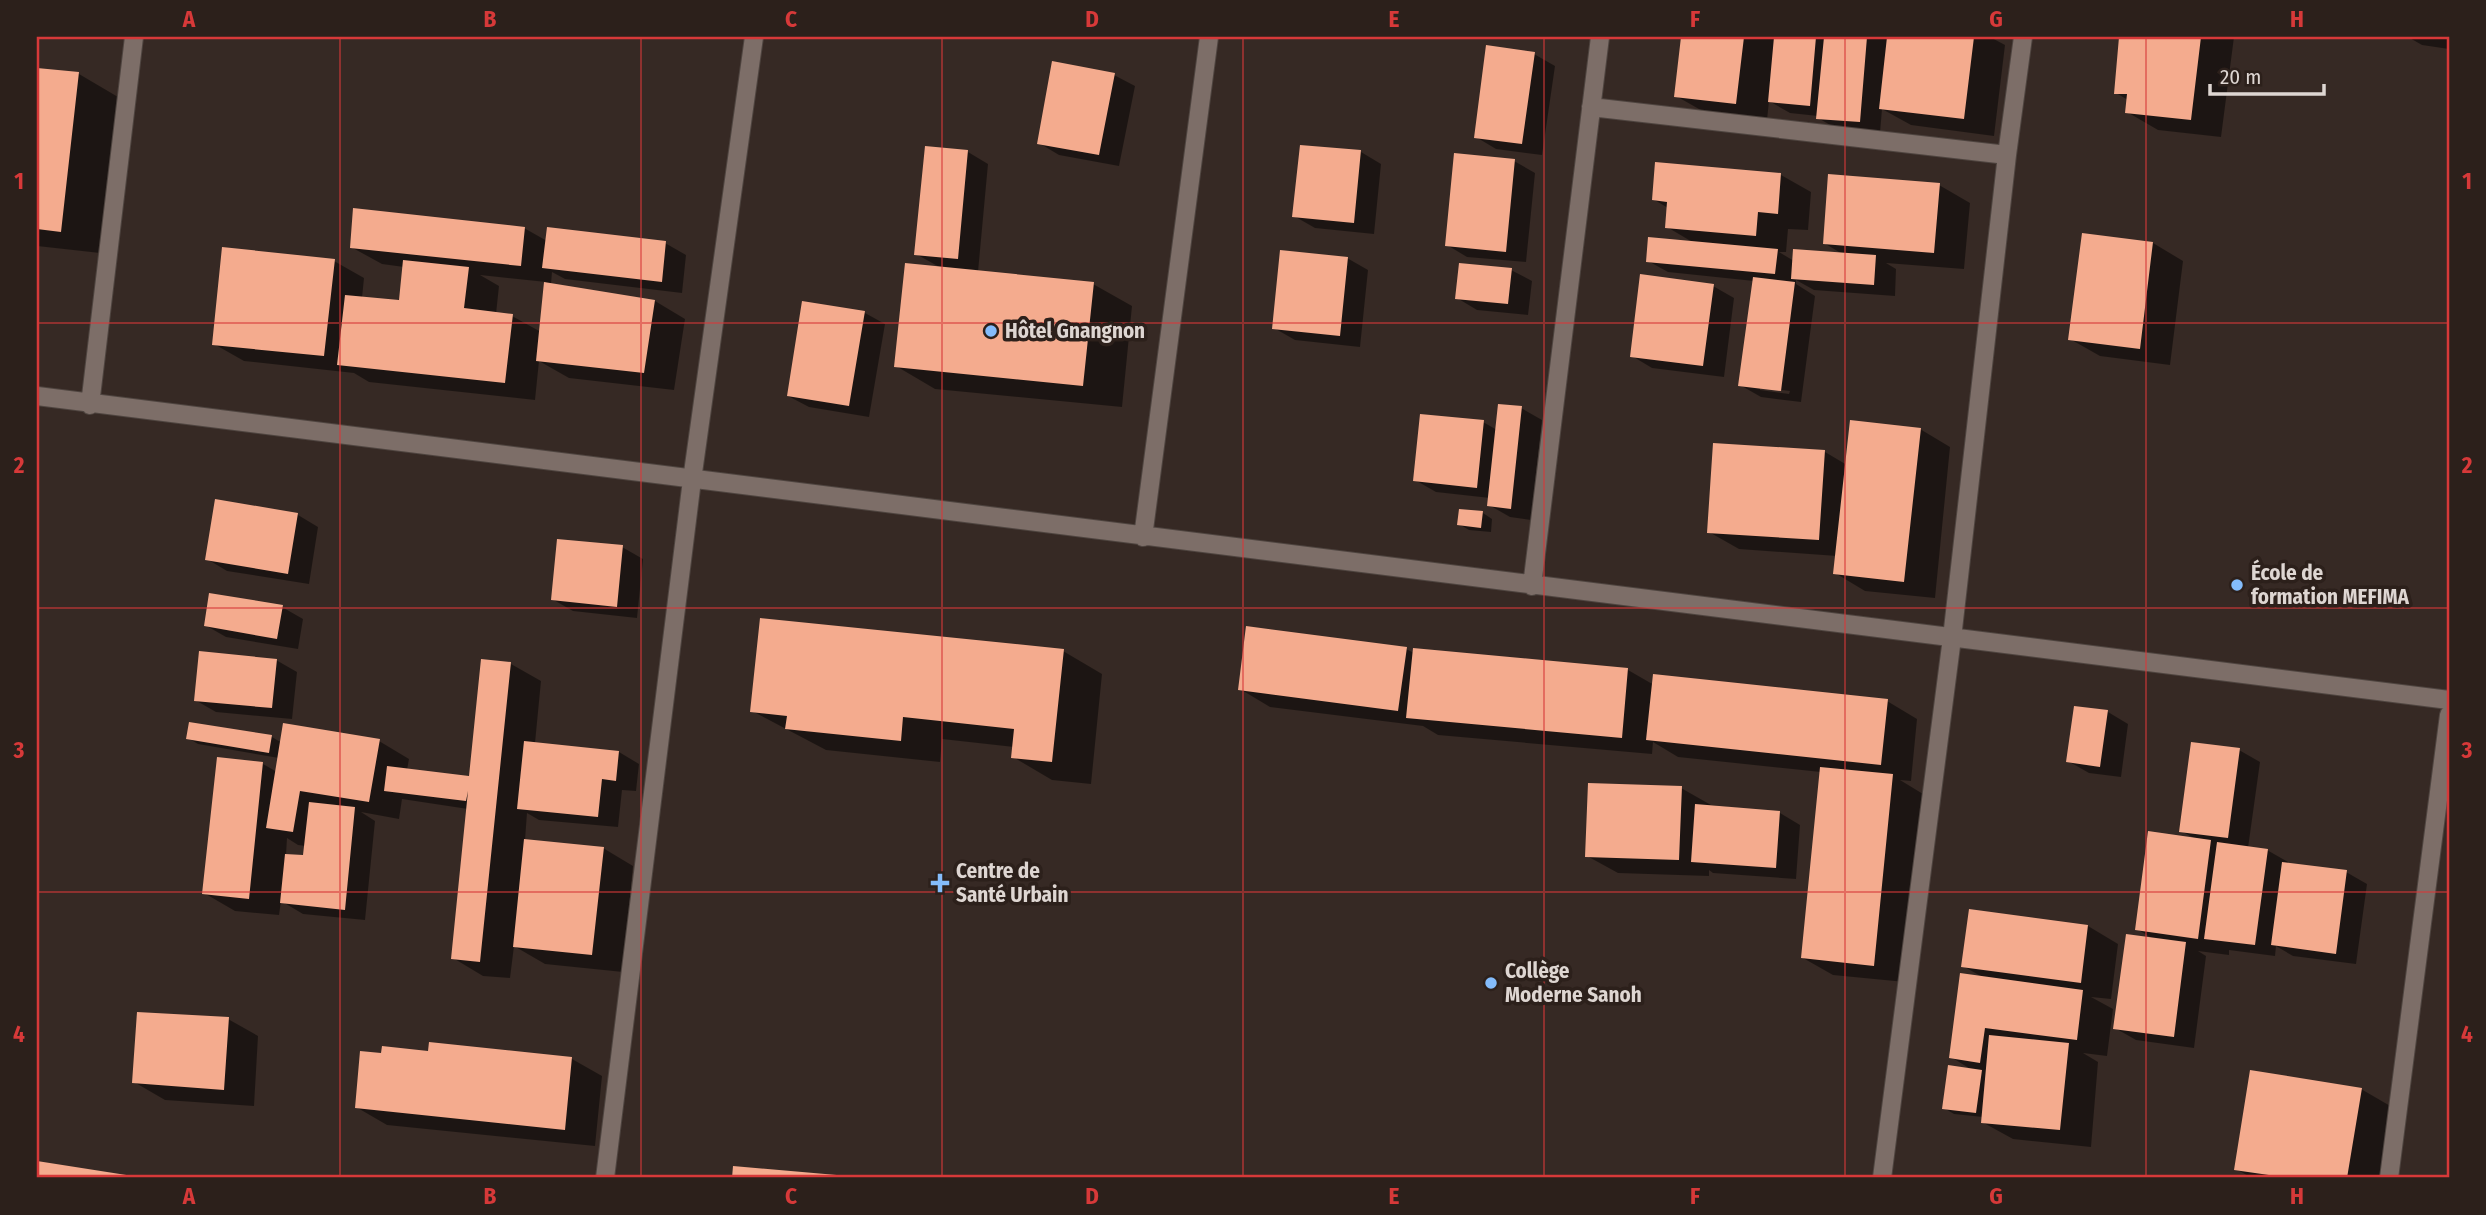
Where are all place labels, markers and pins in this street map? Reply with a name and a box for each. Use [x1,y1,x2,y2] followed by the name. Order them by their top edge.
[1005,318,1145,344] place label: Hôtel Gnangnon
[983,323,999,339] marker: Hôtel Gnangnon
[2251,559,2410,610] place label: École de formation MEFIMA
[2229,577,2245,593] marker: École de formation MEFIMA
[956,858,1069,908] place label: Centre de Santé Urbain
[930,873,950,893] marker: Centre de Santé Urbain
[1505,958,1642,1008] place label: Collège Moderne Sanoh
[1483,975,1499,991] marker: Collège Moderne Sanoh

